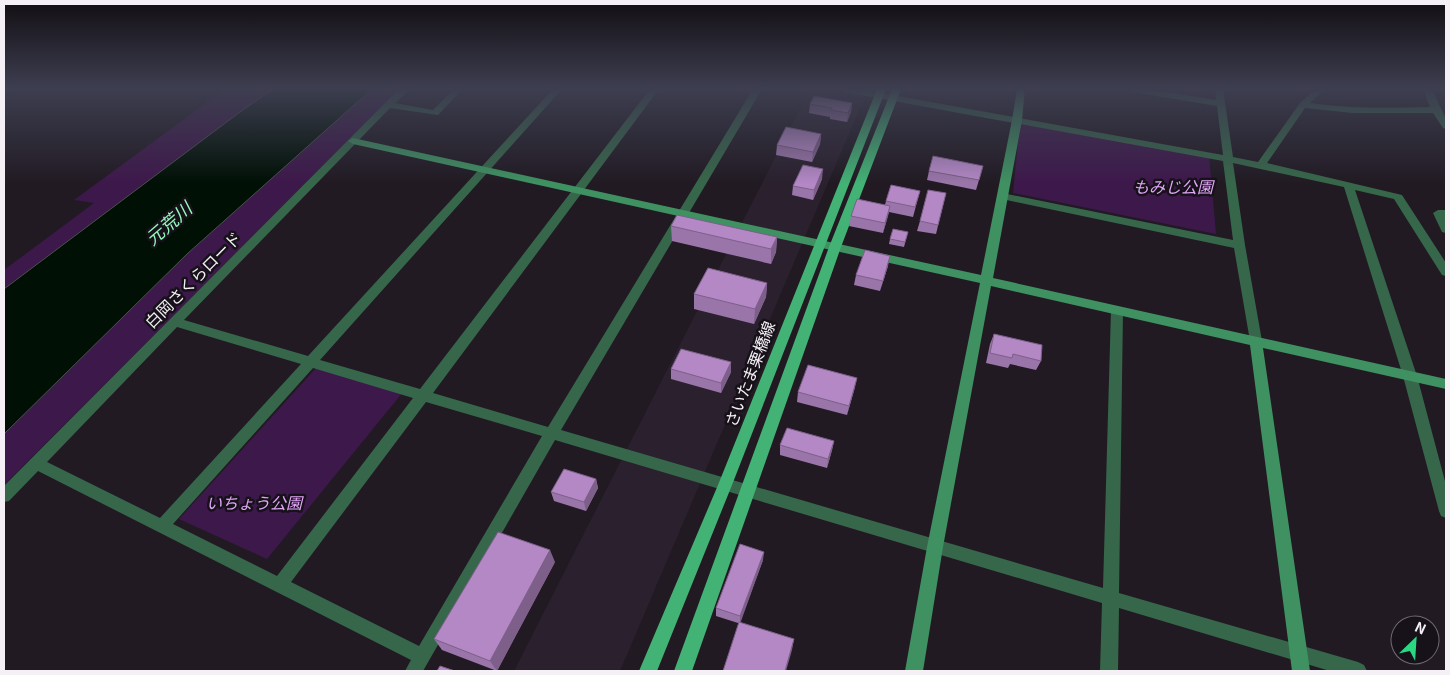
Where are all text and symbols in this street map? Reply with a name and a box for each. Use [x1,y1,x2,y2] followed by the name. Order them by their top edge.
[1133,174,1215,198] park label: もみじ公園
[139,194,198,250] water label: 元荒川
[139,226,246,333] street label: 白岡さくらロード
[718,317,780,430] street label: さいたま栗橋線
[206,490,304,514] park label: いちょう公園
[1390,615,1440,665] north arrow
[1412,616,1430,639] text: N

